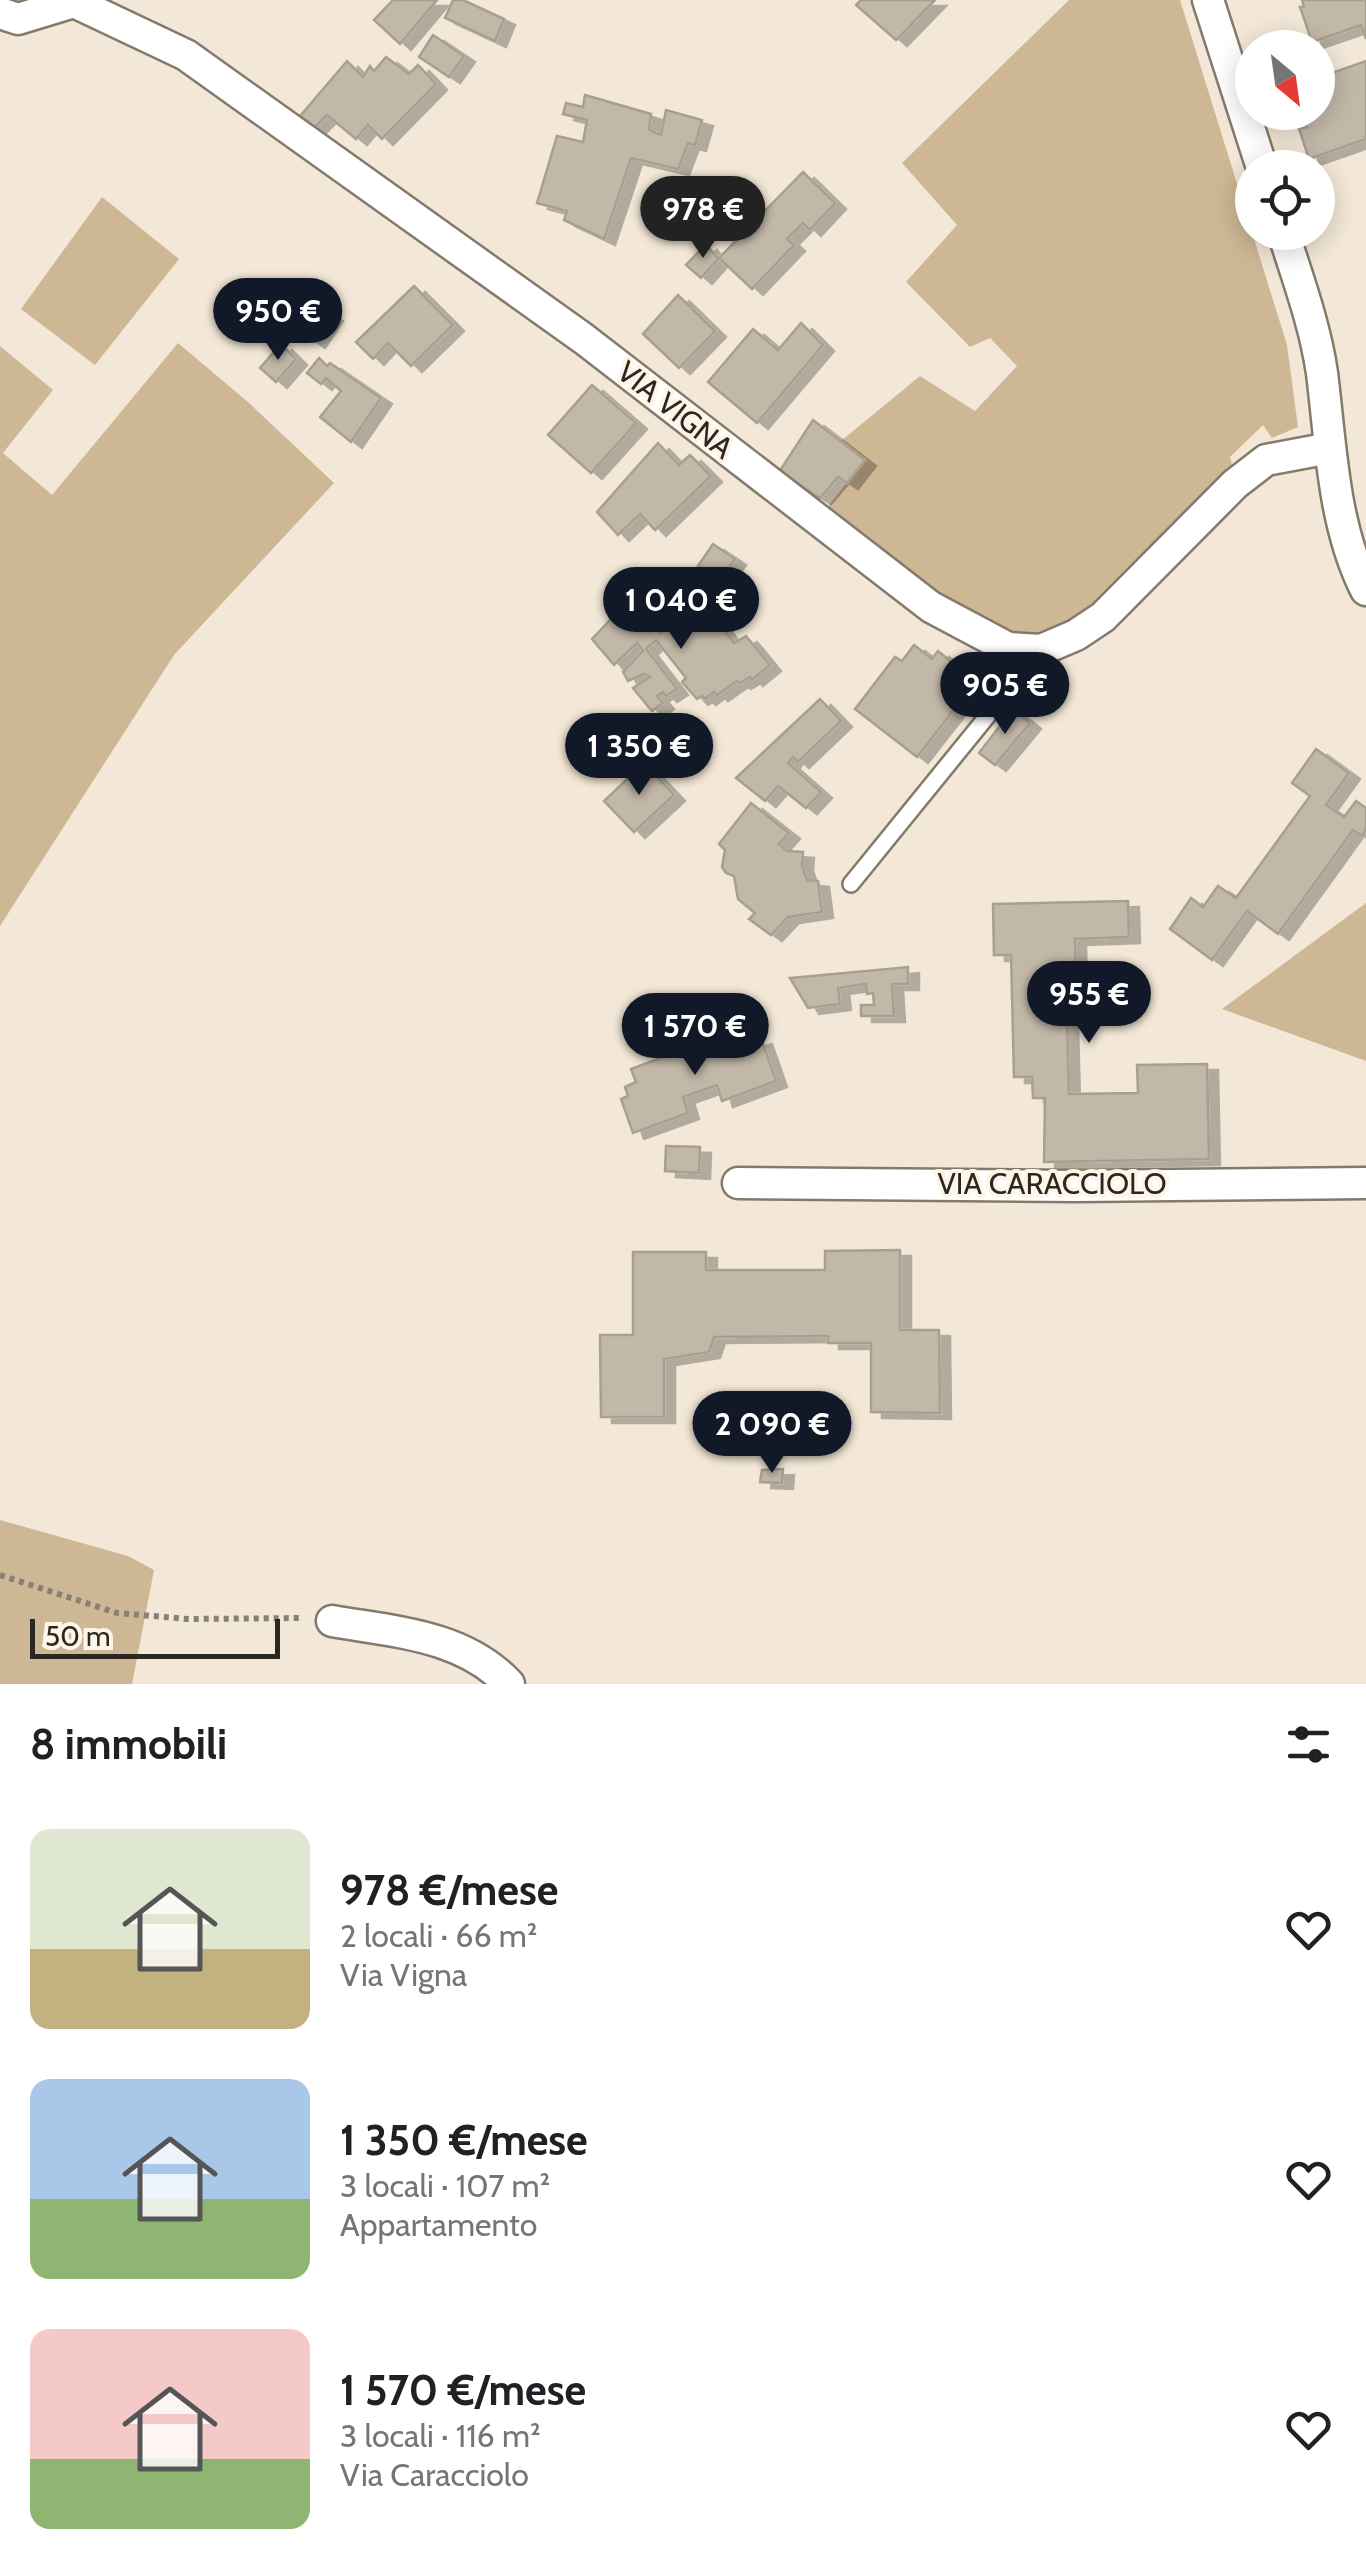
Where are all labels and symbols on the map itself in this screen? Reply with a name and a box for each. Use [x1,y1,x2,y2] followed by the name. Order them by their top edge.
[1235,30,1335,130] north arrow
[633,176,773,261] pin: 978 €
[208,278,348,363] pin: 950 €
[610,353,741,467] street label: VIA VIGNA
[589,567,773,652] pin: 1 040 €
[935,652,1075,737] pin: 905 €
[547,713,731,798] pin: 1 350 €
[1019,961,1159,1046] pin: 955 €
[603,993,787,1078] pin: 1 570 €
[937,1165,1167,1202] street label: VIA CARACCIOLO
[680,1391,864,1476] pin: 2 090 €
[30,1614,280,1658] scale bar

